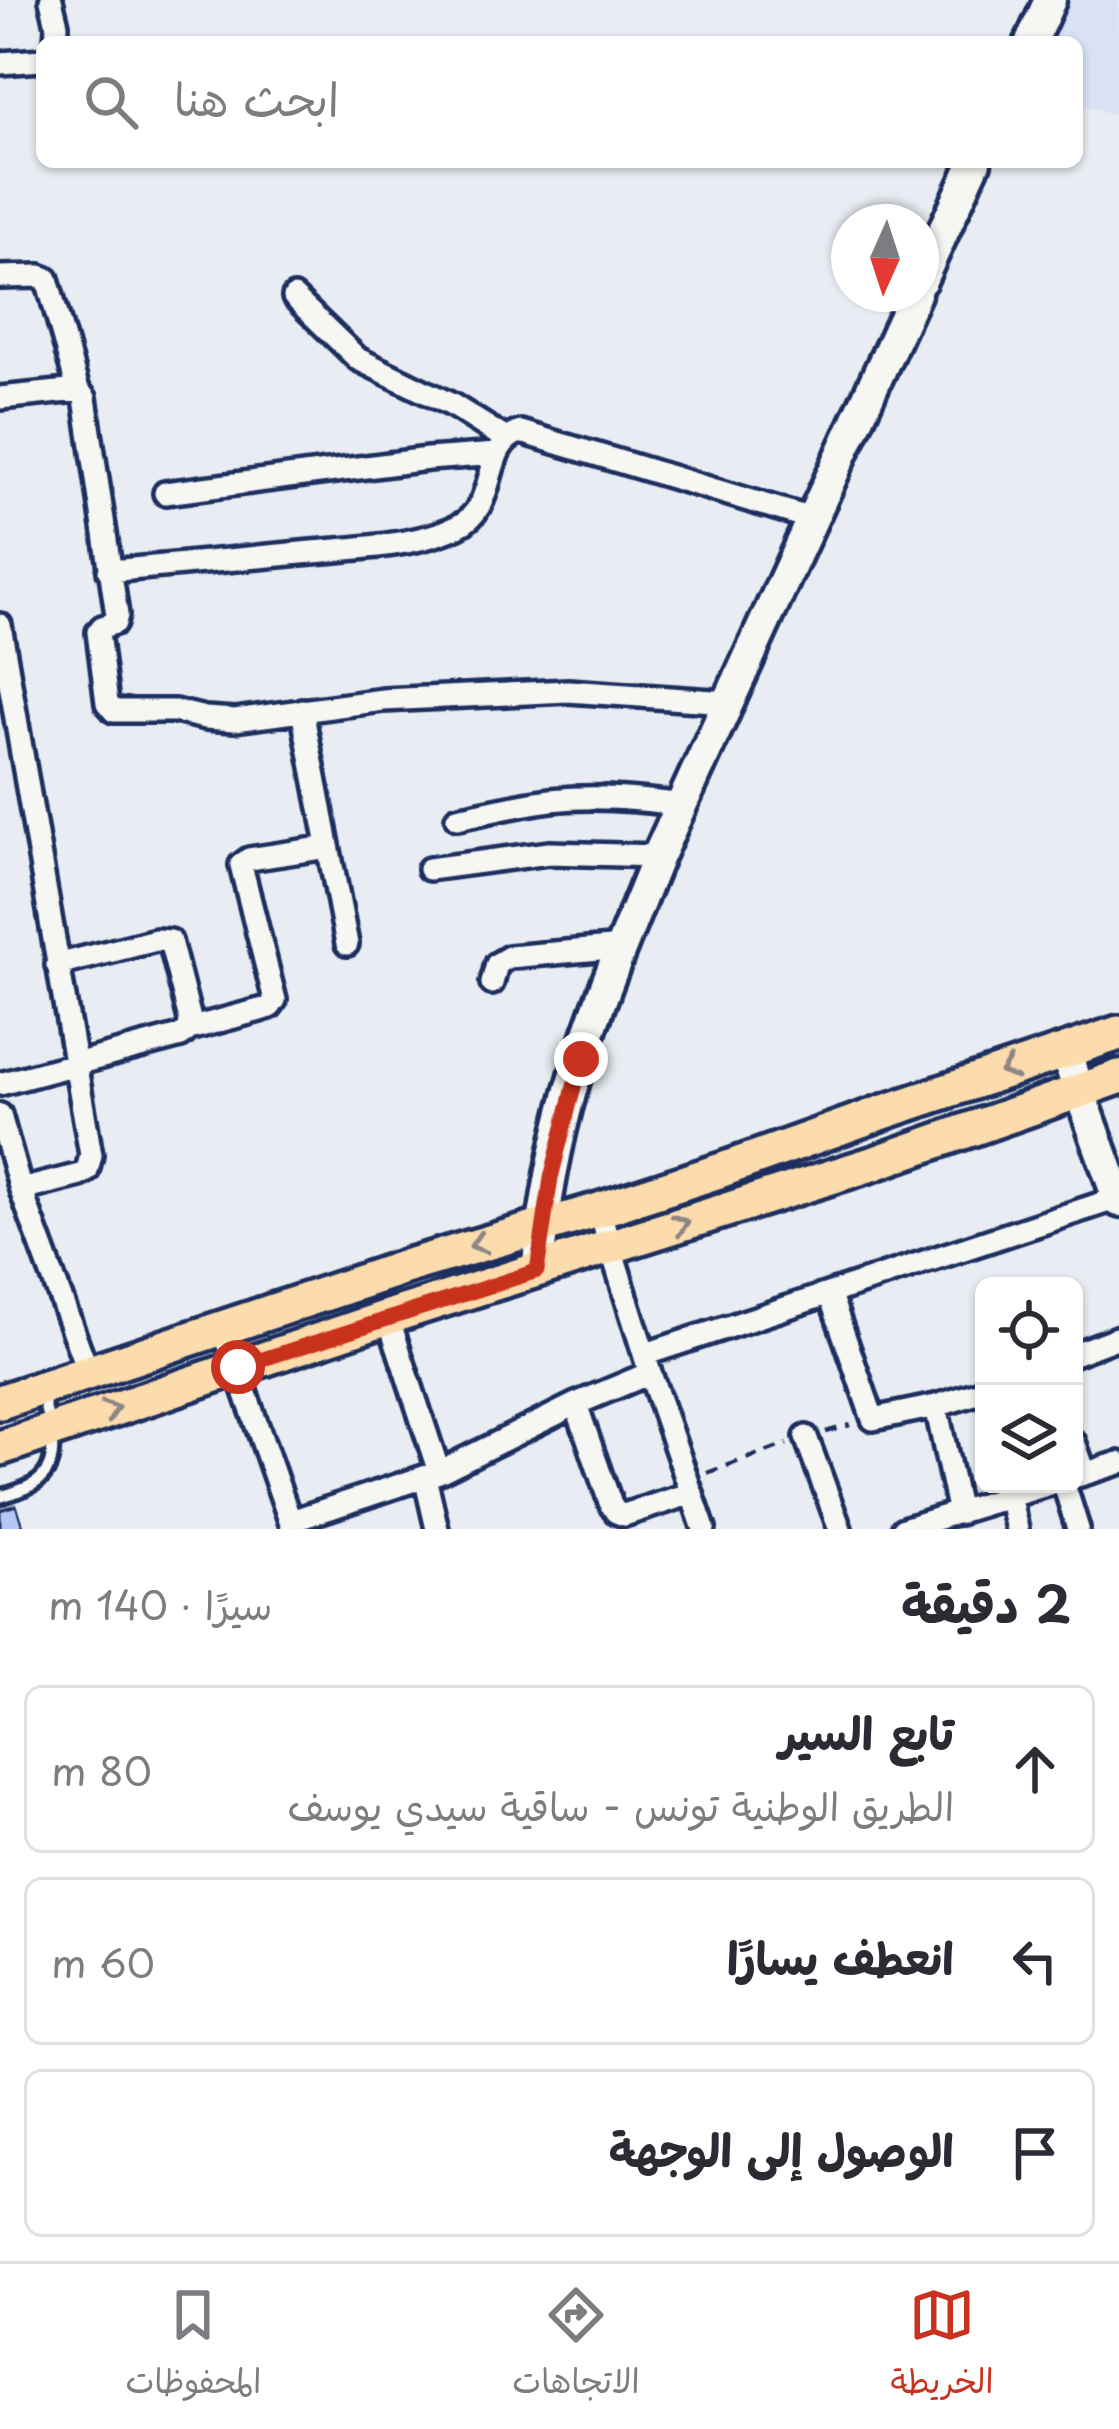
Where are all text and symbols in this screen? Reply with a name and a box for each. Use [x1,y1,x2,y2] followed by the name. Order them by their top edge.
[36,36,1083,168] search box
[174,63,339,131] text: ابحث هنا
[78,69,144,135] icon: search
[831,204,939,312] north arrow
[554,1032,608,1086] route end
[998,1055,1019,1080] one-way arrow
[670,1214,691,1239] one-way arrow
[468,1230,489,1255] one-way arrow
[975,1277,1083,1493] map controls
[975,1277,1083,1385] button: locate
[211,1340,265,1394] route start
[975,1385,1083,1493] button: layers
[99,1400,120,1424] one-way arrow
[901,1563,1071,1640] text: 2 دقيقة
[48,1574,272,1633] text: سيرًا · 140 m
[779,1697,954,1765] text: تابع السير
[1002,1736,1068,1802] icon: ahead
[51,1740,152,1799] text: 80 m
[287,1775,954,1834] text: الطريق الوطنية تونس - ساقية سيدي يوسف
[727,1922,954,1990] text: انعطف يسارًا
[1002,1928,1068,1994] icon: left
[51,1932,155,1991] text: 60 m
[609,2114,954,2182] text: الوصول إلى الوجهة
[1002,2120,1068,2186] icon: arrive
[125,2282,261,2411] tab: المحفوظات
[512,2282,640,2411] tab: الاتجاهات
[891,2282,994,2411] tab: الخريطة

